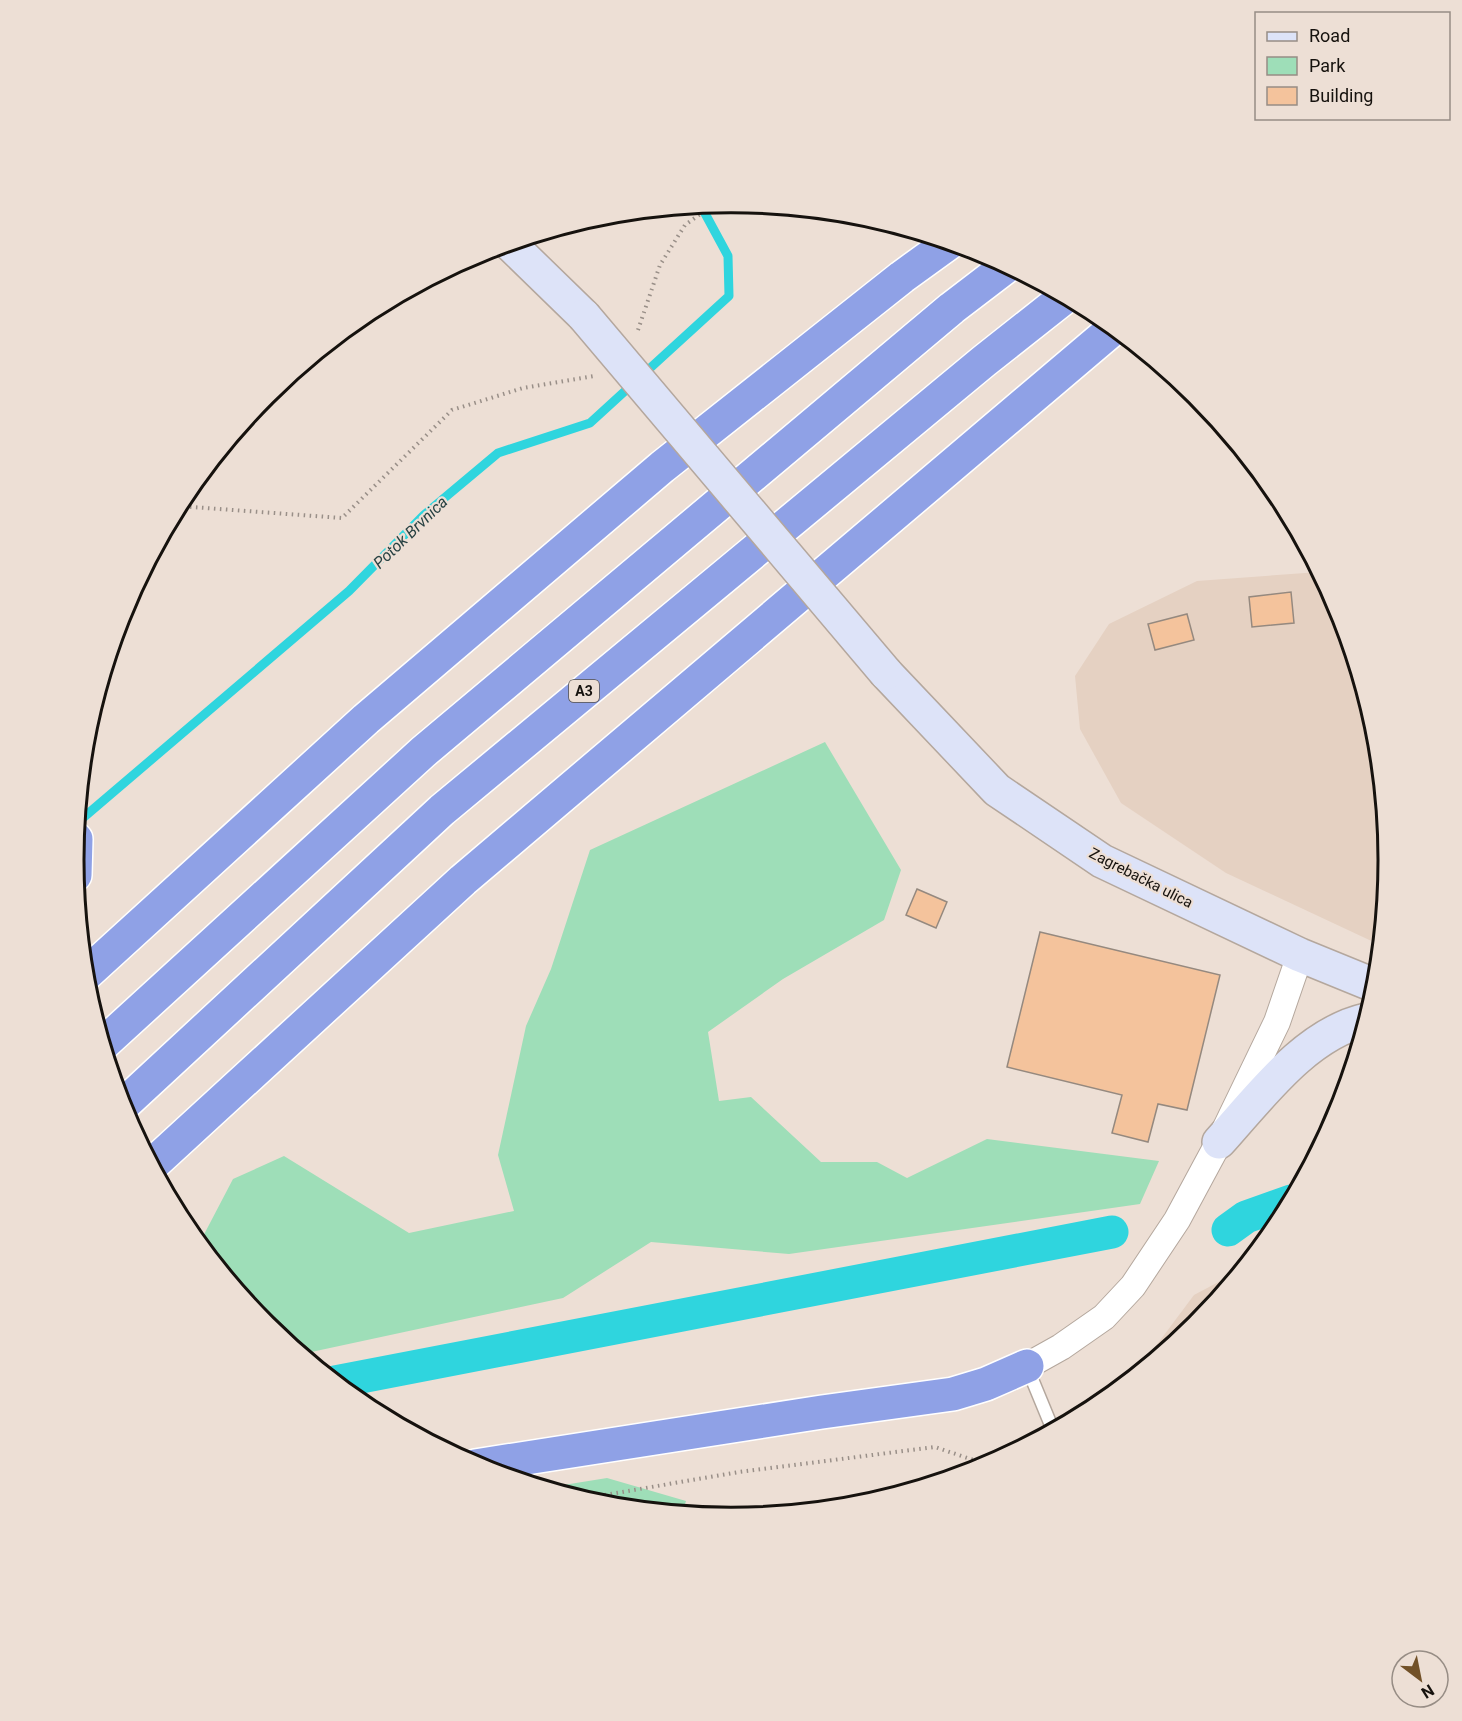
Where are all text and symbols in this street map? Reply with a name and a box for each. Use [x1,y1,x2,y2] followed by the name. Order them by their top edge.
[1255,12,1450,120] legend
[1309,25,1350,46] text: Road
[1309,55,1346,76] text: Park
[1309,85,1373,106] text: Building
[369,492,451,572] water label: Potok Brvnica
[569,680,599,702] road number: A3
[1086,844,1196,912] street label: Zagrebačka ulica
[1390,1649,1450,1709] north arrow
[1418,1680,1438,1702] text: N

